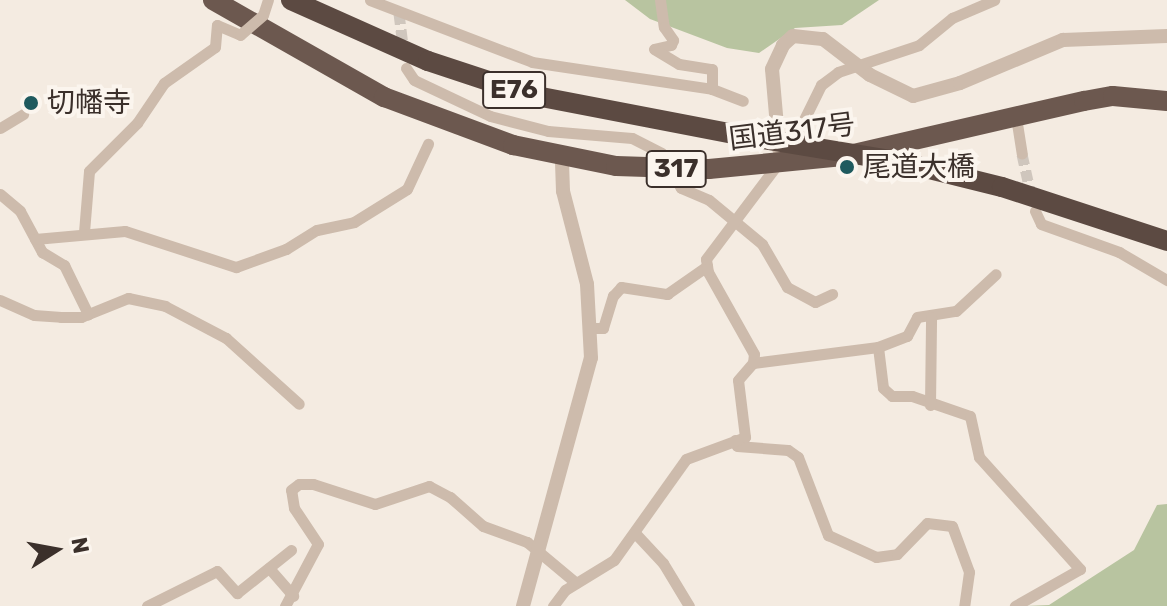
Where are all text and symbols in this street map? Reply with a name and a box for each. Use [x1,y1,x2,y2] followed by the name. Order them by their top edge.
[482,68,546,112] road number: E76
[47,86,131,120] place label: 切幡寺
[22,94,40,112] marker: 切幡寺
[727,108,857,156] street label: 国道317号
[644,147,708,191] road number: 317
[863,150,975,184] place label: 尾道大橋
[838,158,856,176] marker: 尾道大橋
[16,510,96,590] north arrow
[65,535,95,556] text: N

